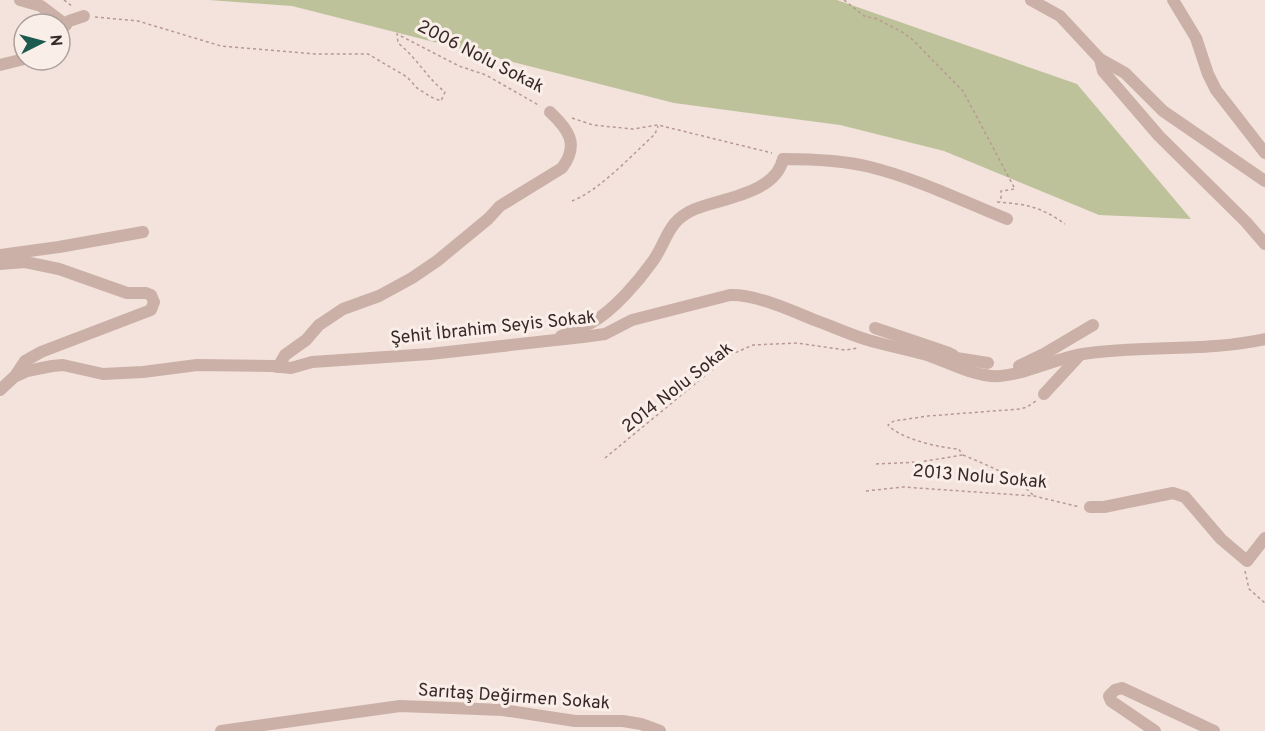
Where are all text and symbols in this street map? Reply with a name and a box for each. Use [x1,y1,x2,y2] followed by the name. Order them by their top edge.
[12,12,72,72] north arrow
[413,15,548,99] street label: 2006 Nolu Sokak
[44,34,65,47] text: N
[389,304,597,351] street label: Şehit İbrahim Seyis Sokak
[618,338,738,439] street label: 2014 Nolu Sokak
[912,460,1048,495] street label: 2013 Nolu Sokak
[417,679,611,716] street label: Sarıtaş Değirmen Sokak

